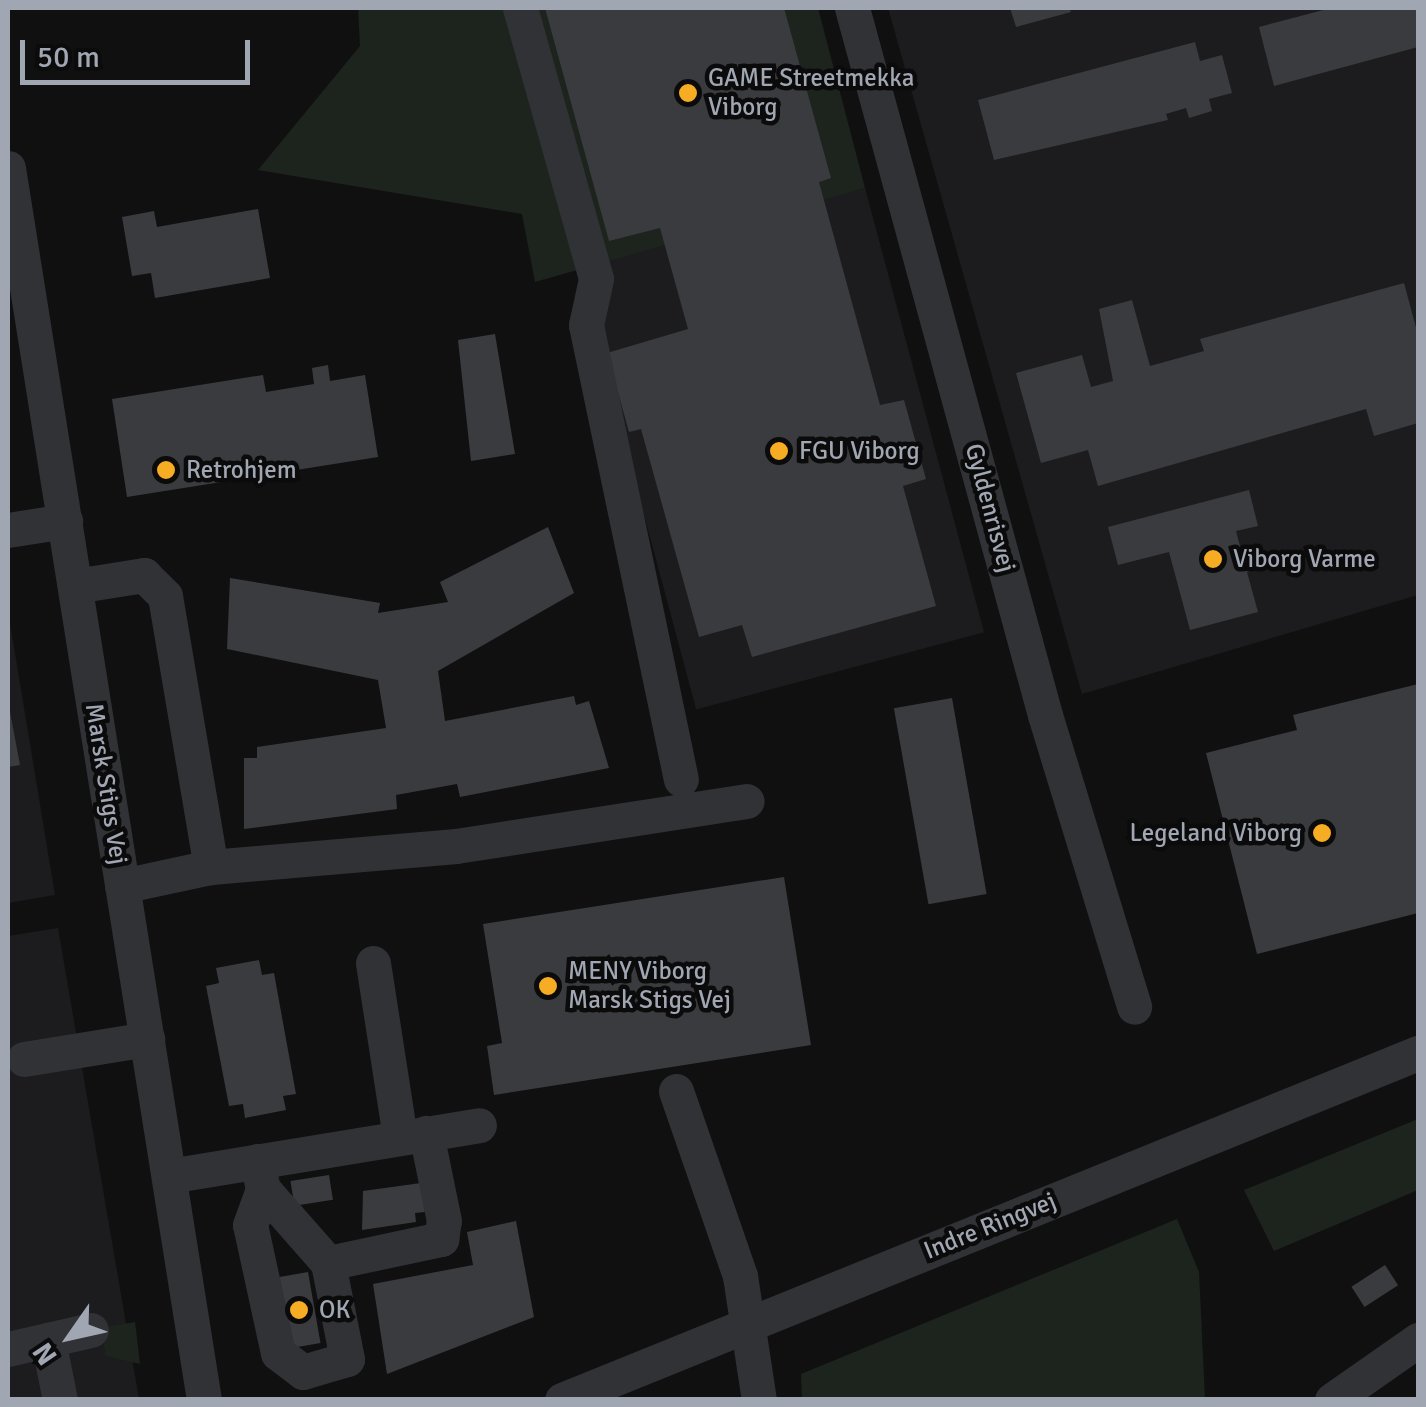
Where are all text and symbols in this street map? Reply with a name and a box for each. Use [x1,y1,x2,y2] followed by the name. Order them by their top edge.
[25,20,255,82] scale bar
[37,39,100,76] text: 50 m
[708,64,915,123] place label: GAME Streetmekka Viborg
[677,82,699,104] marker: GAME Streetmekka Viborg
[799,436,920,466] place label: FGU Viborg
[768,440,790,462] marker: FGU Viborg
[958,440,1022,576] street label: Gyldenrisvej
[186,455,297,485] place label: Retrohjem
[155,459,177,481] marker: Retrohjem
[1233,544,1376,574] place label: Viborg Varme
[1202,548,1224,570] marker: Viborg Varme
[78,701,134,867] street label: Marsk Stigs Vej
[1129,818,1302,848] place label: Legeland Viborg
[1311,822,1333,844] marker: Legeland Viborg
[568,957,731,1016] place label: MENY Viborg Marsk Stigs Vej
[537,975,559,997] marker: MENY Viborg Marsk Stigs Vej
[919,1186,1061,1266] street label: Indre Ringvej
[20,1287,120,1387] north arrow
[319,1295,350,1325] place label: OK
[288,1299,310,1321] marker: OK
[26,1336,65,1371] text: N

